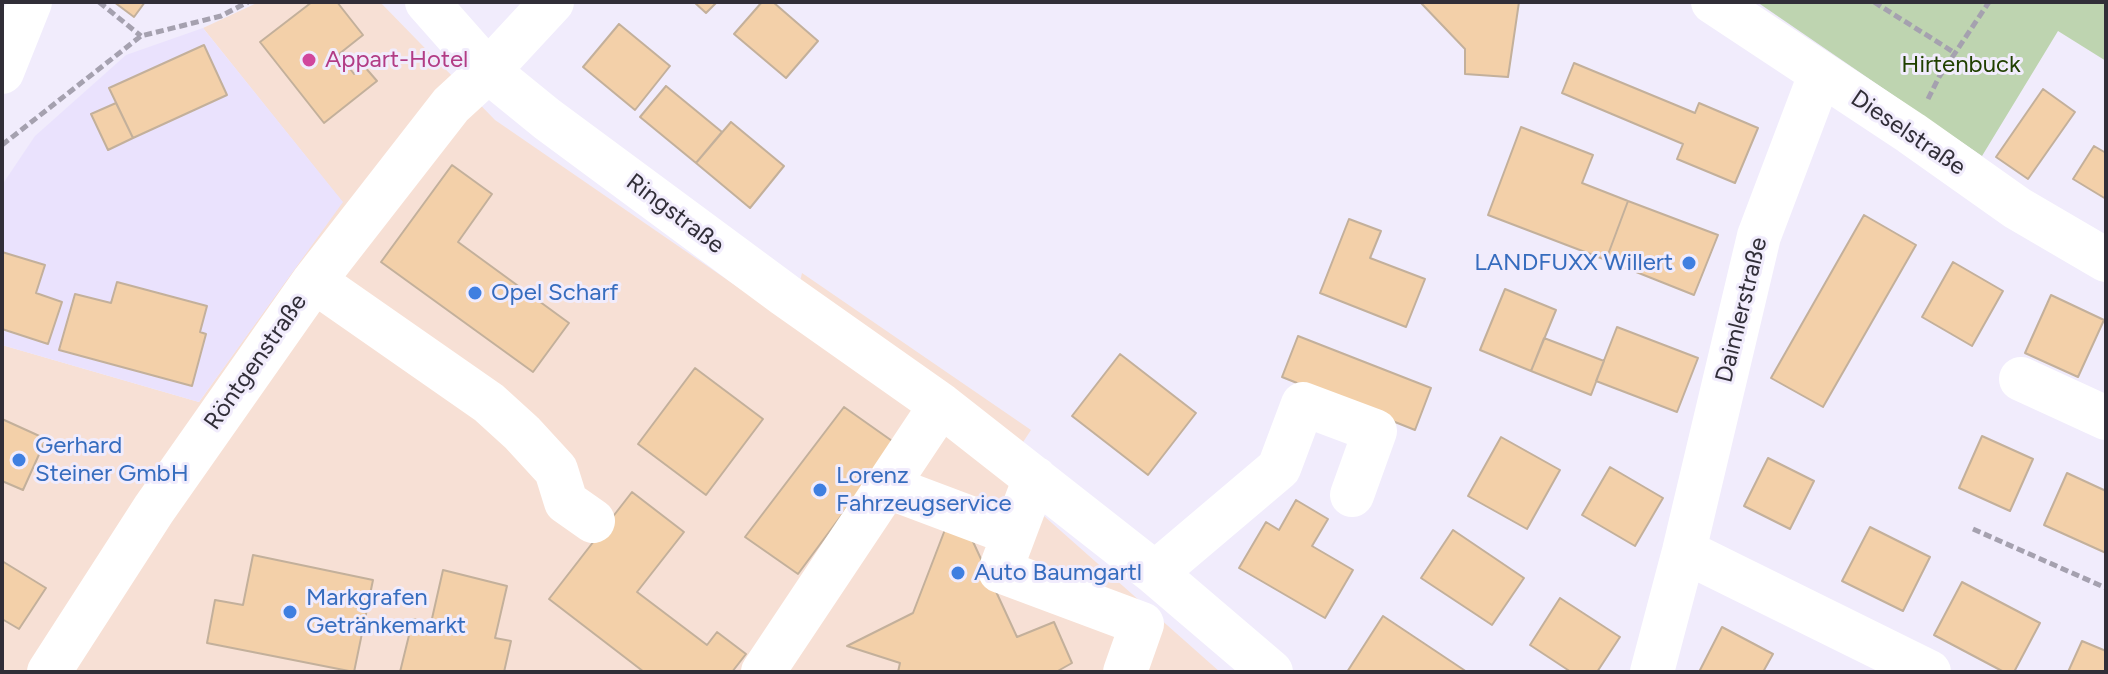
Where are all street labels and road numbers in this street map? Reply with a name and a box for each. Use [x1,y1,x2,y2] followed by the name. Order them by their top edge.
[1845,84,1971,182] street label: Dieselstraße
[620,168,730,260] street label: Ringstraße
[1710,234,1774,386] street label: Daimlerstraße
[199,289,313,435] street label: Röntgenstraße

